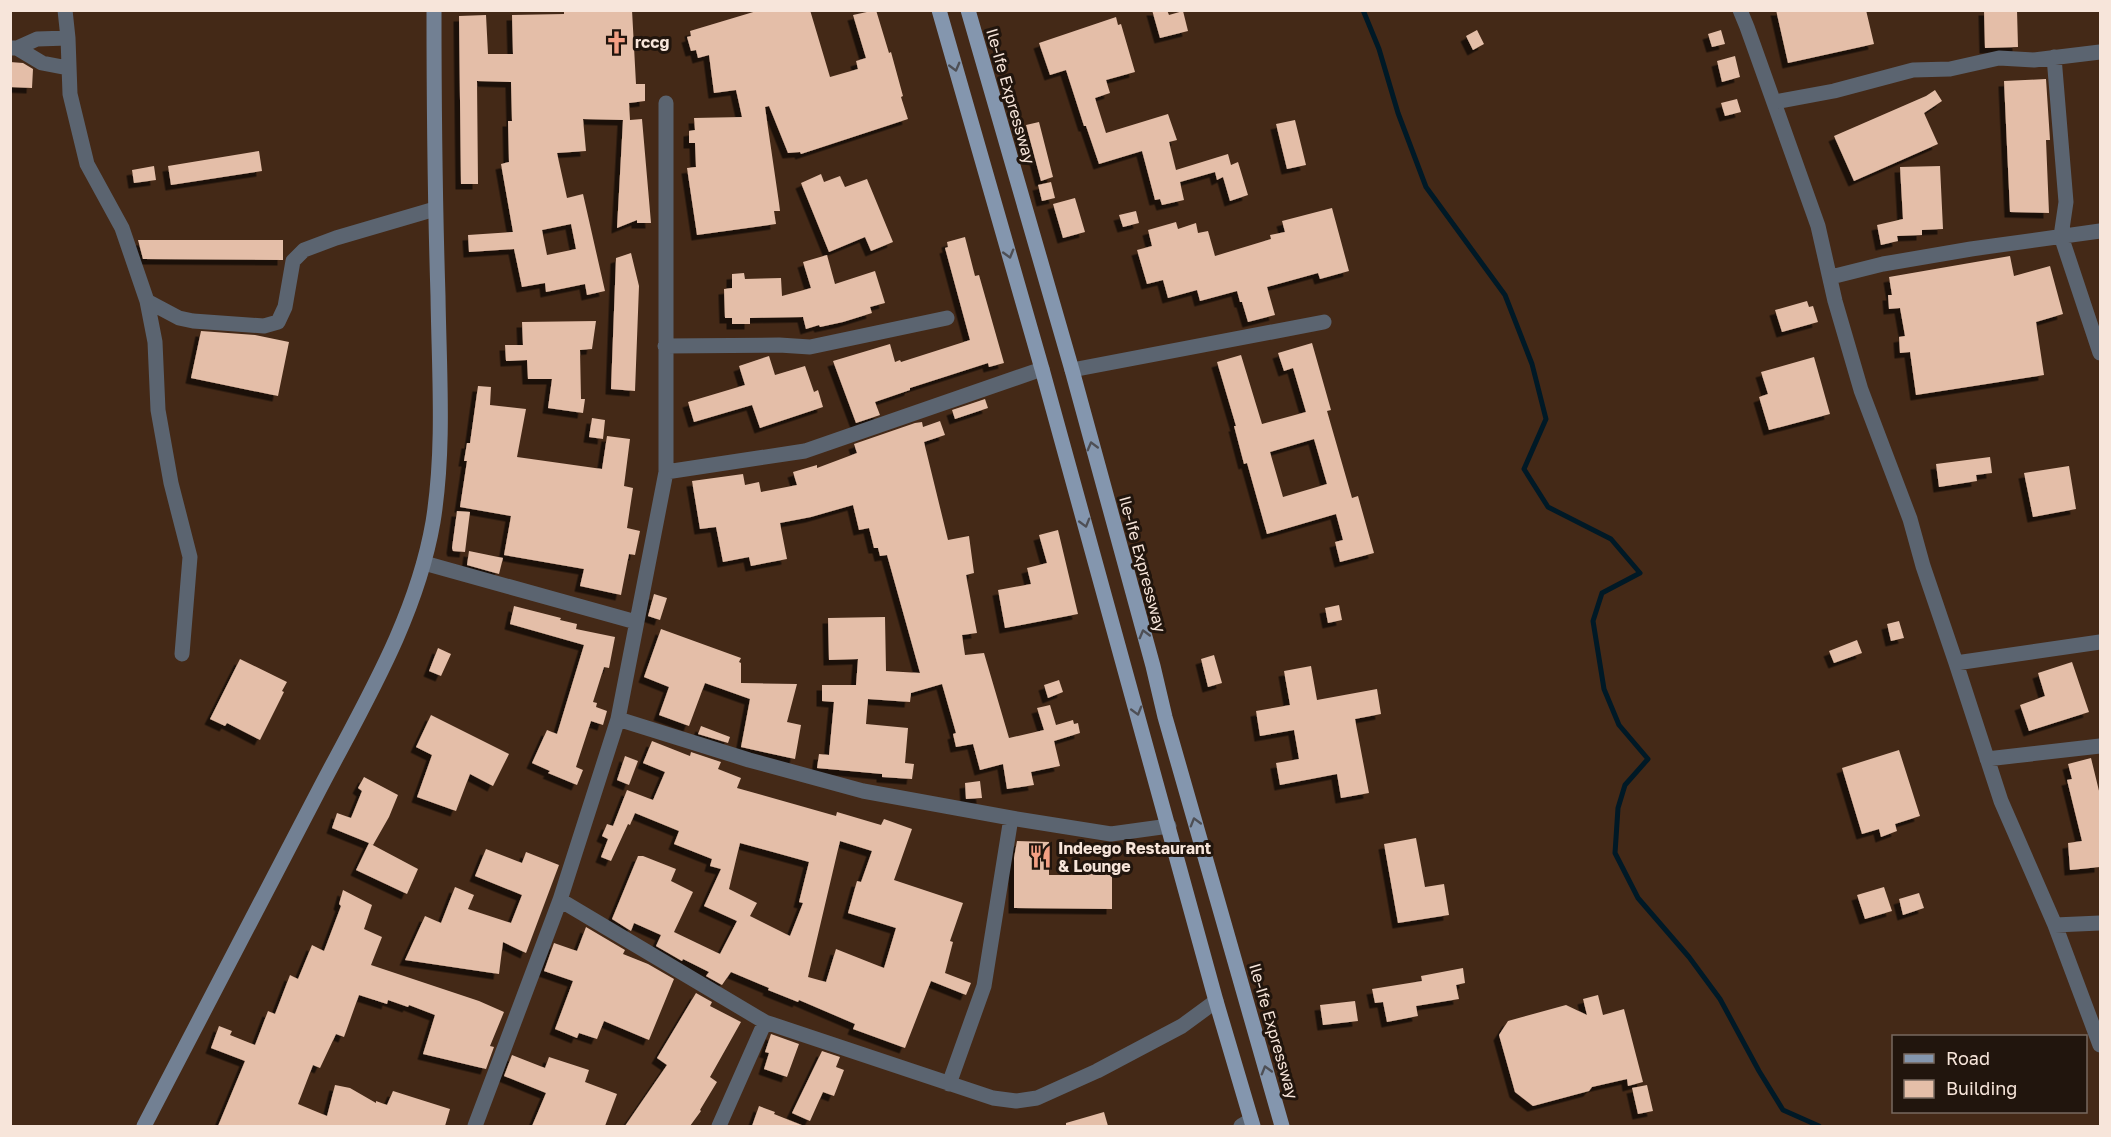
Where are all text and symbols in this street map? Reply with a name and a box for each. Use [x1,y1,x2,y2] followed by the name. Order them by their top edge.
[982,26,1040,166] street label: Ile-Ife Expressway
[604,29,630,55] church icon: rccg
[635,32,669,52] place label: rccg
[947,62,960,72] one-way arrow
[1002,248,1014,259] one-way arrow
[1087,441,1100,451] one-way arrow
[1115,494,1171,634] street label: Ile-Ife Expressway
[1078,517,1090,528] one-way arrow
[1139,629,1151,640] one-way arrow
[1130,705,1142,716] one-way arrow
[1190,817,1202,828] one-way arrow
[1058,838,1211,876] place label: Indeego Restaurant & Lounge
[1027,844,1053,870] restaurant icon: Indeego Restaurant & Lounge
[1245,961,1303,1101] street label: Ile-Ife Expressway
[1892,1035,2087,1113] legend
[1946,1047,1990,1069] text: Road
[1261,1065,1273,1076] one-way arrow
[1946,1077,2017,1099] text: Building

